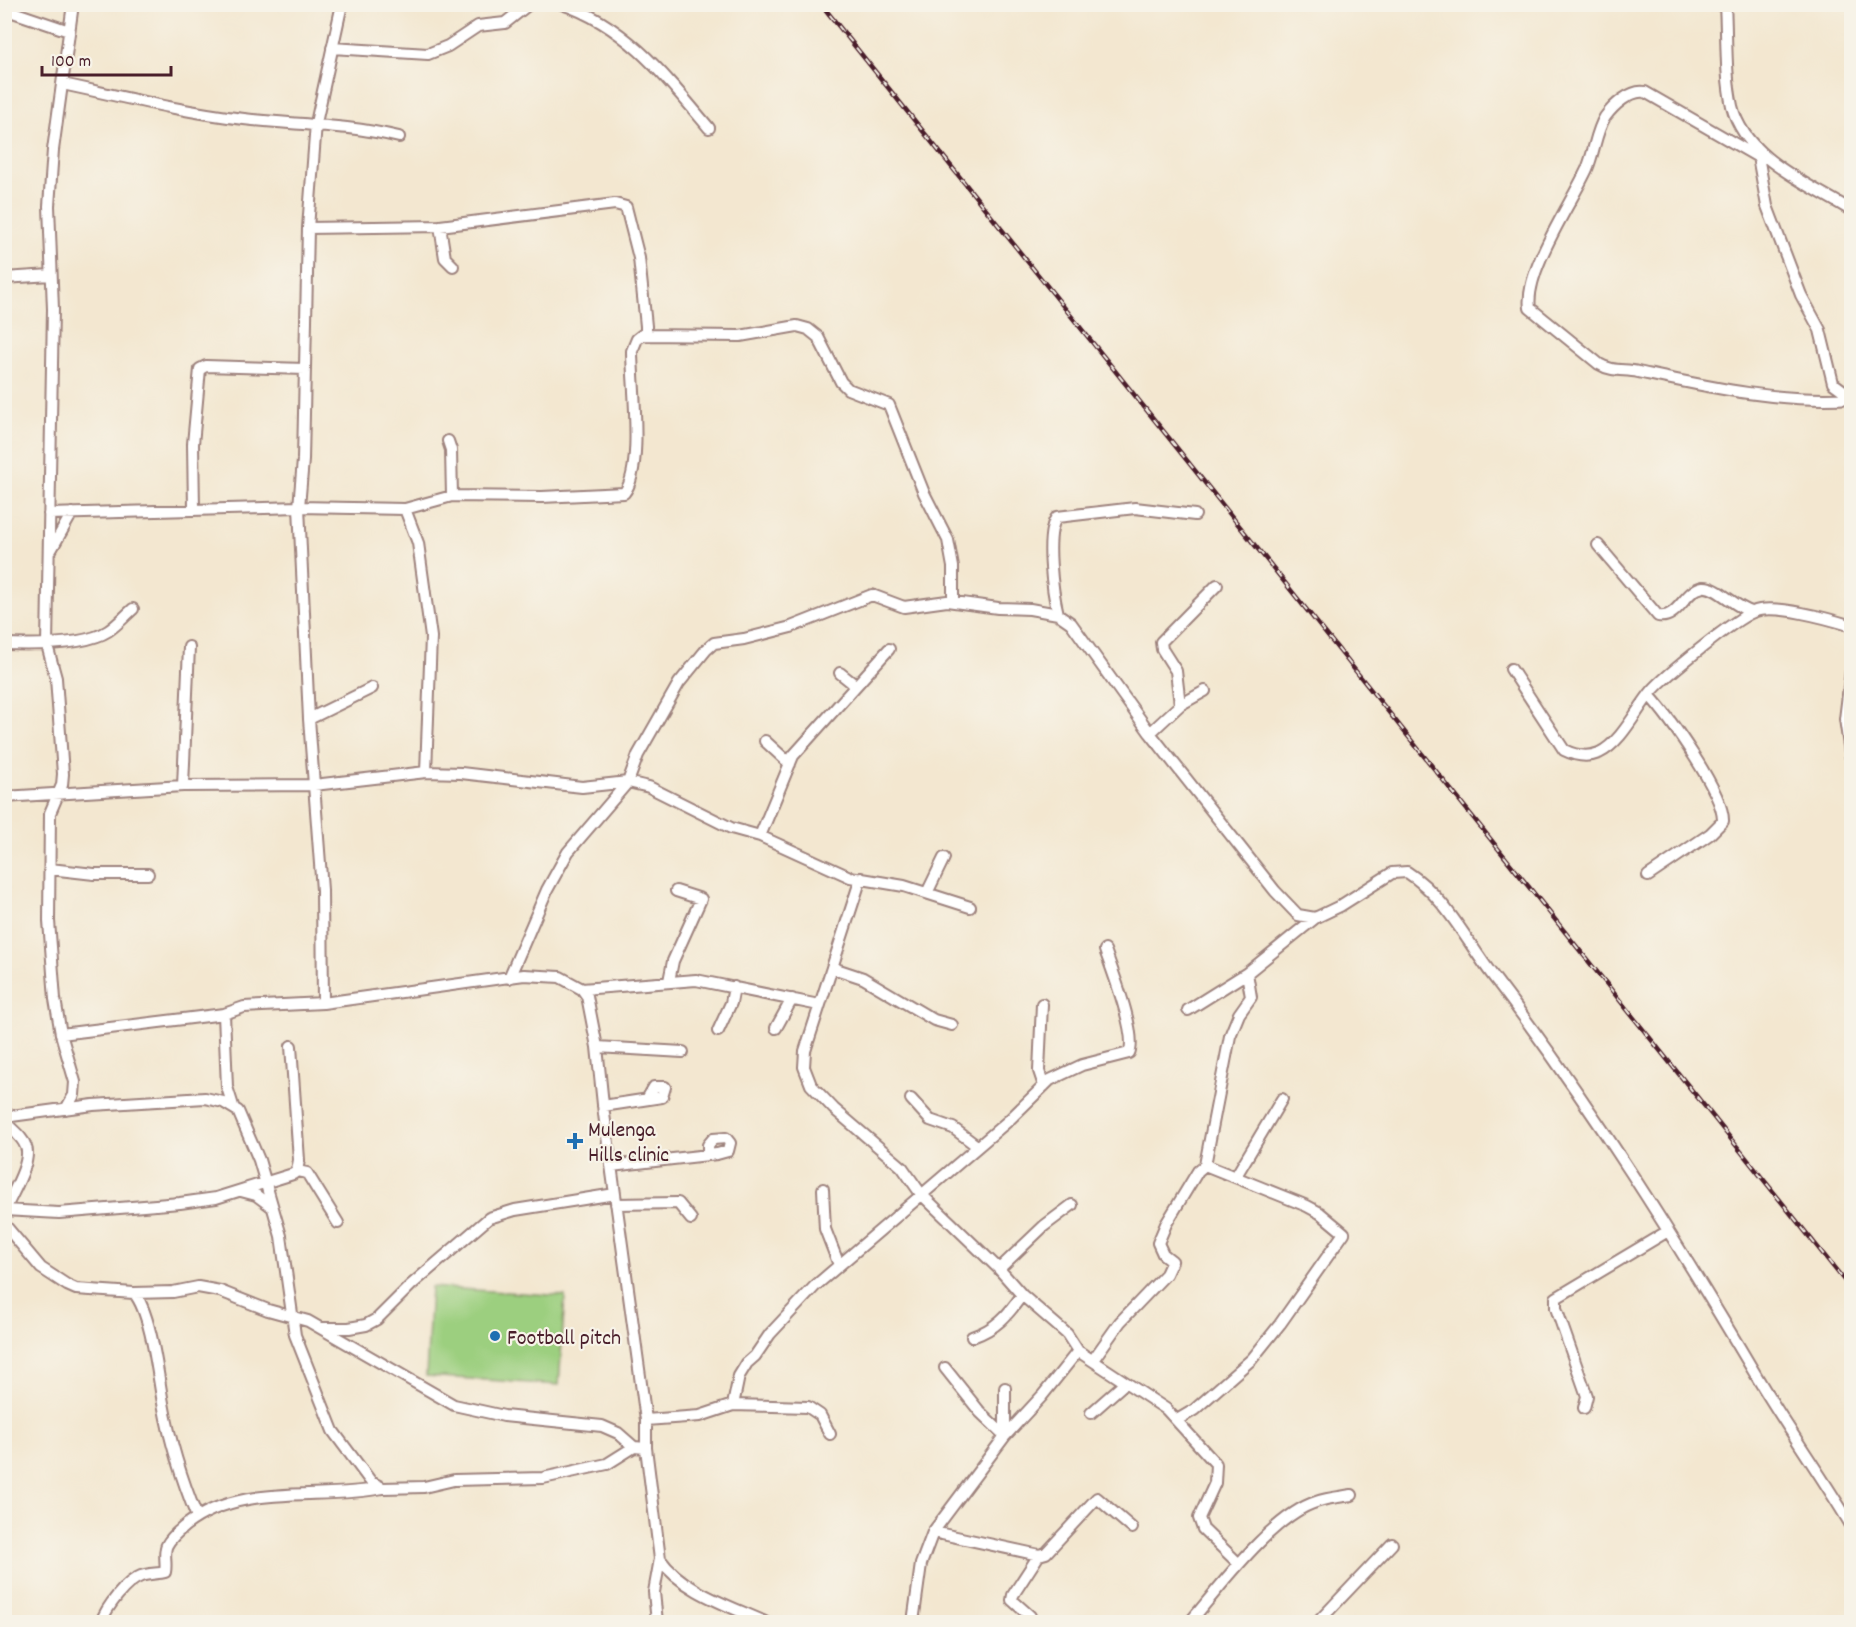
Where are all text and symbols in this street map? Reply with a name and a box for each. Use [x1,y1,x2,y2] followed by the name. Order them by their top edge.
[42,39,171,77] scale bar
[51,50,91,75] text: 100 m
[588,1116,669,1172] place label: Mulenga Hills clinic
[566,1132,584,1150] marker: Mulenga Hills clinic
[507,1324,621,1355] place label: Football pitch
[488,1329,502,1343] marker: Football pitch

